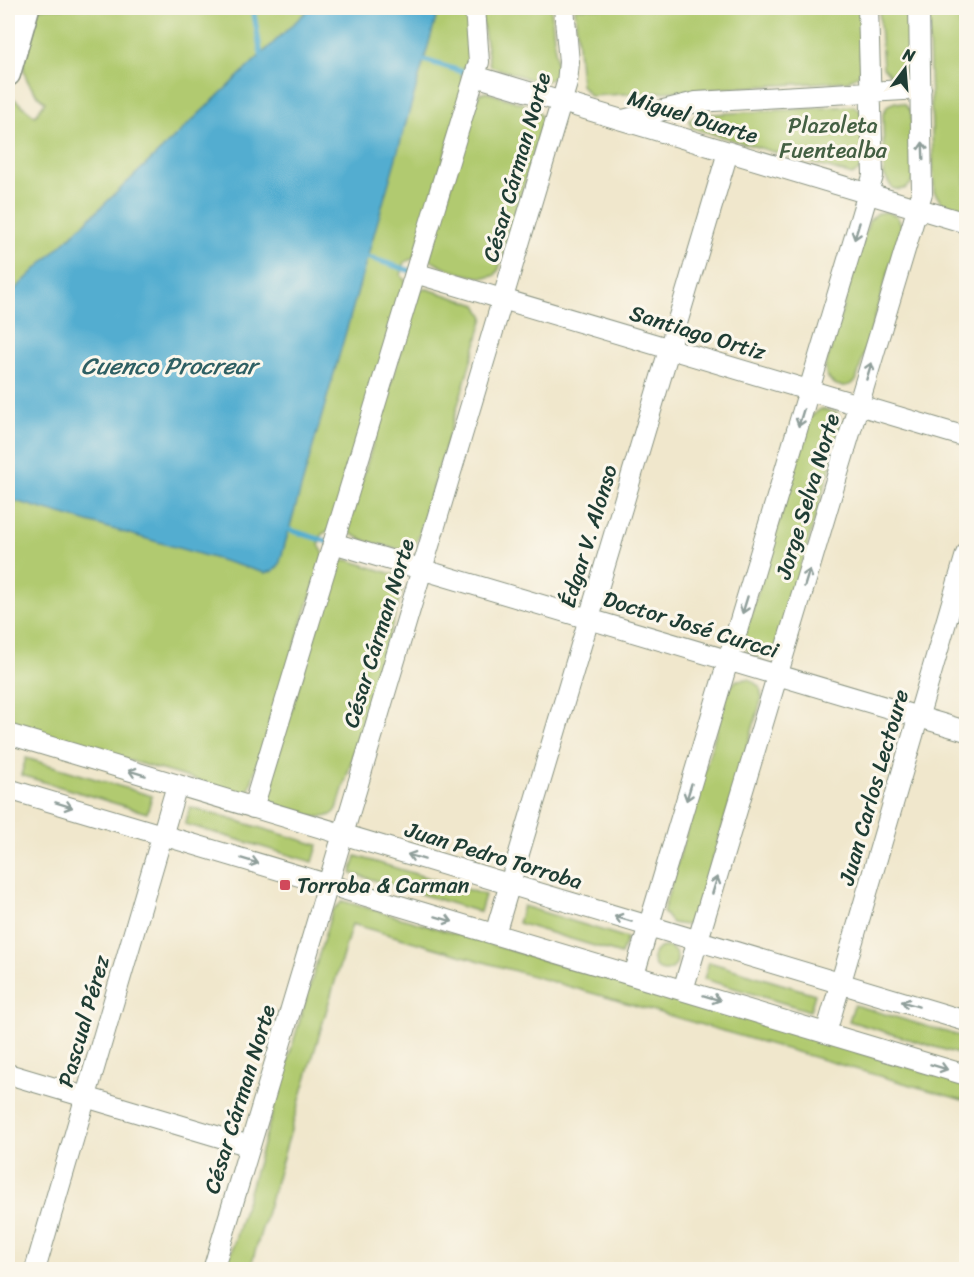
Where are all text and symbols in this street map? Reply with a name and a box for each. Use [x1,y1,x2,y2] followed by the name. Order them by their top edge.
[875,39,935,99] north arrow
[899,39,919,71] text: N
[471,67,562,267] street label: César Cárman Norte
[623,78,763,155] street label: Miguel Duarte
[779,106,888,170] park label: Plazoleta Fuentealba
[917,141,929,161] one-way arrow
[851,221,862,240] one-way arrow
[625,293,771,372] street label: Santiago Ortiz
[81,345,261,387] water label: Cuenco Procrear
[864,362,875,381] one-way arrow
[763,408,851,585] street label: Jorge Selva Norte
[795,408,806,427] one-way arrow
[548,460,629,613] street label: Édgar V. Alonso
[331,533,426,733] street label: César Cárman Norte
[802,568,813,587] one-way arrow
[598,579,784,670] street label: Doctor José Curcci
[739,595,750,614] one-way arrow
[827,685,920,891] street label: Juan Carlos Lectoure
[128,767,147,778] one-way arrow
[683,782,694,801] one-way arrow
[54,800,73,811] one-way arrow
[399,810,587,901] street label: Juan Pedro Torroba
[407,851,426,862] one-way arrow
[241,856,260,867] one-way arrow
[297,866,470,905] place label: Torroba & Carman
[710,876,721,895] one-way arrow
[278,878,292,892] marker: Torroba & Carman
[614,913,633,924] one-way arrow
[434,914,453,925] one-way arrow
[46,950,121,1092] street label: Pascual Pérez
[702,993,721,1004] one-way arrow
[901,998,920,1009] one-way arrow
[192,999,287,1199] street label: César Cárman Norte
[929,1062,948,1073] one-way arrow

